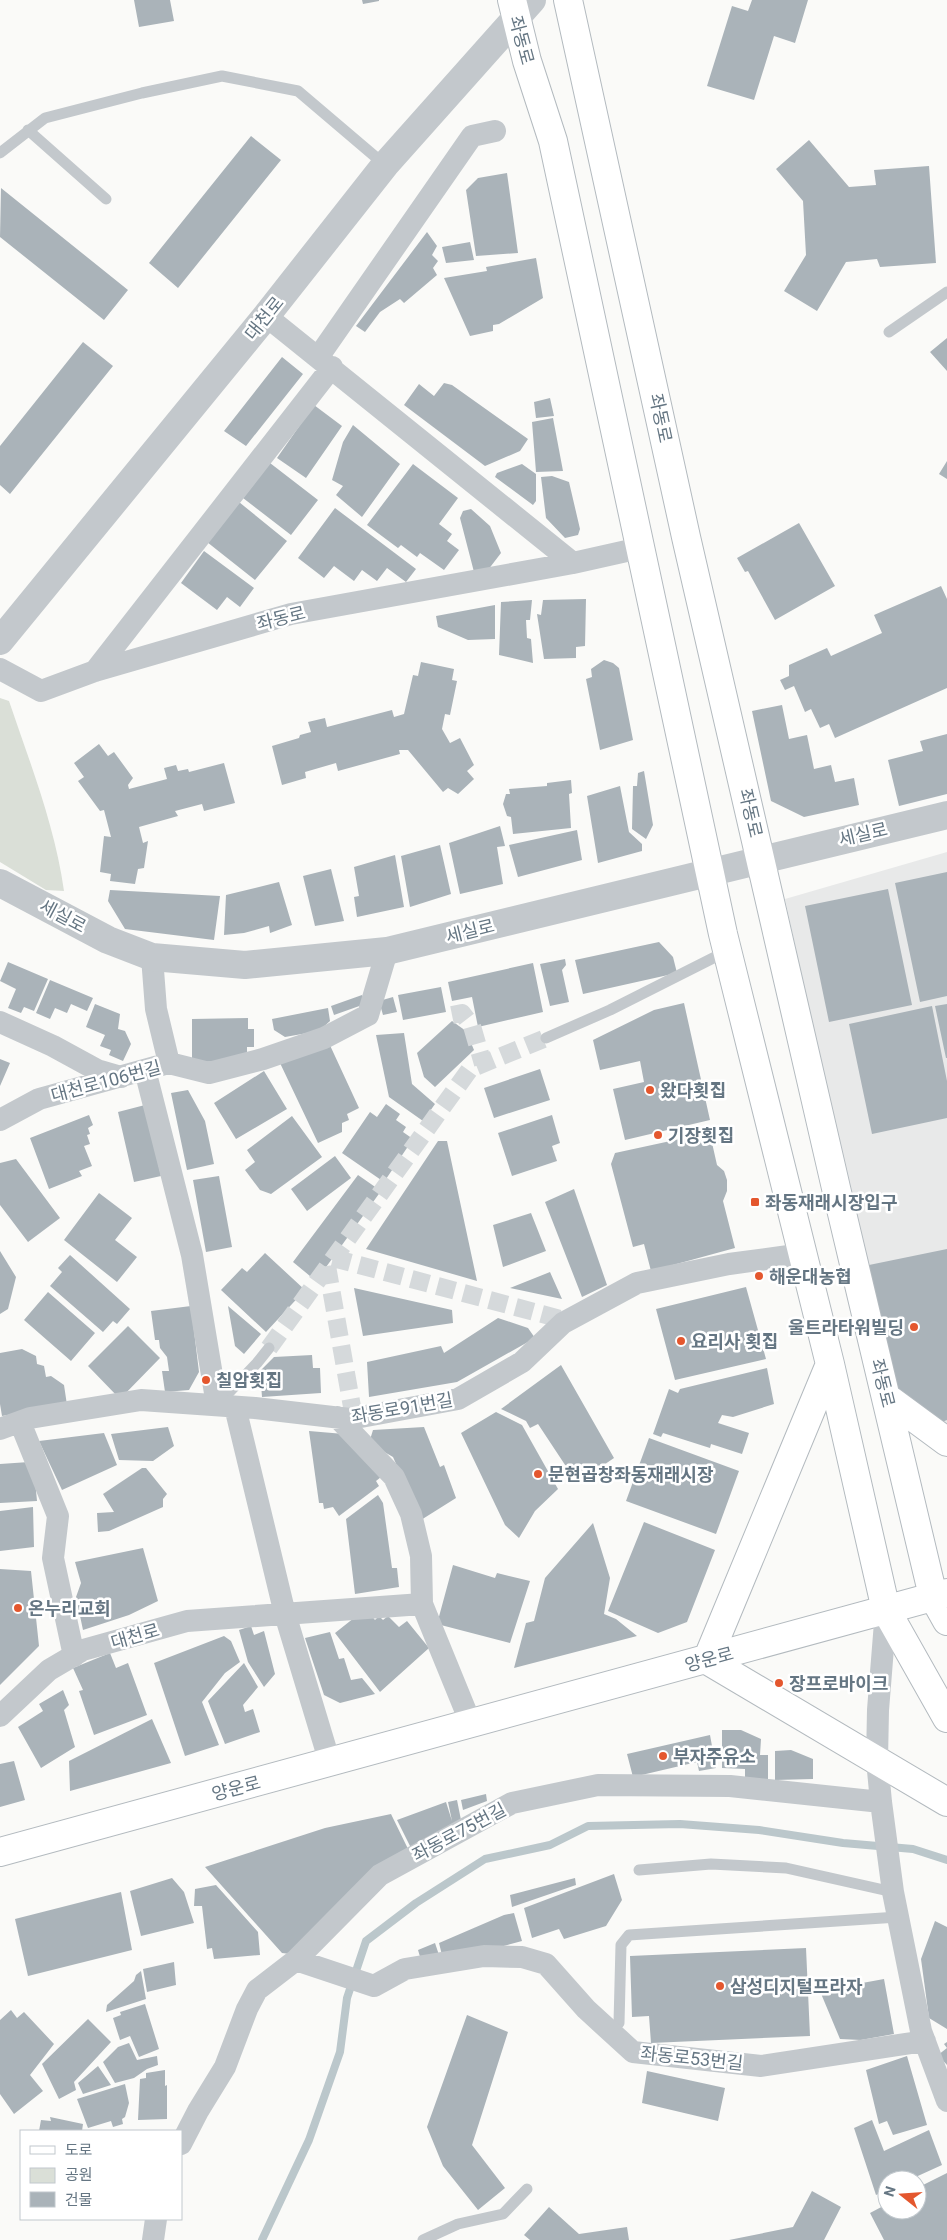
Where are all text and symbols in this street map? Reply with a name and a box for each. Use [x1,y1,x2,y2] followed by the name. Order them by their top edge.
[505,13,539,67] street label: 좌동로
[240,292,288,344] street label: 대천로
[646,392,676,444] street label: 좌동로
[254,602,308,634] street label: 좌동로
[735,786,767,840] street label: 좌동로
[836,818,890,850] street label: 세실로
[36,895,90,937] street label: 세실로
[443,915,497,947] street label: 세실로
[49,1056,163,1106] street label: 대천로106번길
[660,1080,726,1101] place label: 왔다횟집
[644,1084,656,1096] marker: 왔다횟집
[668,1125,734,1146] place label: 기장횟집
[652,1129,664,1141] marker: 기장횟집
[765,1192,897,1213] place label: 좌동재래시장입구
[749,1196,761,1208] marker: 좌동재래시장입구
[769,1266,852,1287] place label: 해운대농협
[753,1270,765,1282] marker: 해운대농협
[788,1317,904,1338] place label: 울트라타워빌딩
[908,1321,920,1333] marker: 울트라타워빌딩
[691,1331,778,1352] place label: 요리사 횟집
[675,1335,687,1347] marker: 요리사 횟집
[867,1356,899,1410] street label: 좌동로
[216,1370,282,1391] place label: 칠암횟집
[200,1374,212,1386] marker: 칠암횟집
[349,1389,455,1427] street label: 좌동로91번길
[548,1464,714,1485] place label: 문현곱창좌동재래시장
[532,1468,544,1480] marker: 문현곱창좌동재래시장
[28,1598,111,1619] place label: 온누리교회
[12,1602,24,1614] marker: 온누리교회
[108,1619,162,1653] street label: 대천로
[682,1642,736,1676] street label: 양운로
[789,1673,888,1694] place label: 장프로바이크
[773,1677,785,1689] marker: 장프로바이크
[673,1746,756,1767] place label: 부자주유소
[657,1750,669,1762] marker: 부자주유소
[209,1771,263,1805] street label: 양운로
[409,1799,509,1865] street label: 좌동로75번길
[730,1976,863,1997] place label: 삼성디지털프라자
[714,1980,726,1992] marker: 삼성디지털프라자
[640,2042,744,2074] street label: 좌동로53번길
[20,2130,182,2220] legend
[65,2141,93,2159] text: 도로
[65,2166,93,2184] text: 공원
[877,2170,927,2220] north arrow
[880,2184,899,2198] text: N
[65,2191,93,2209] text: 건물

